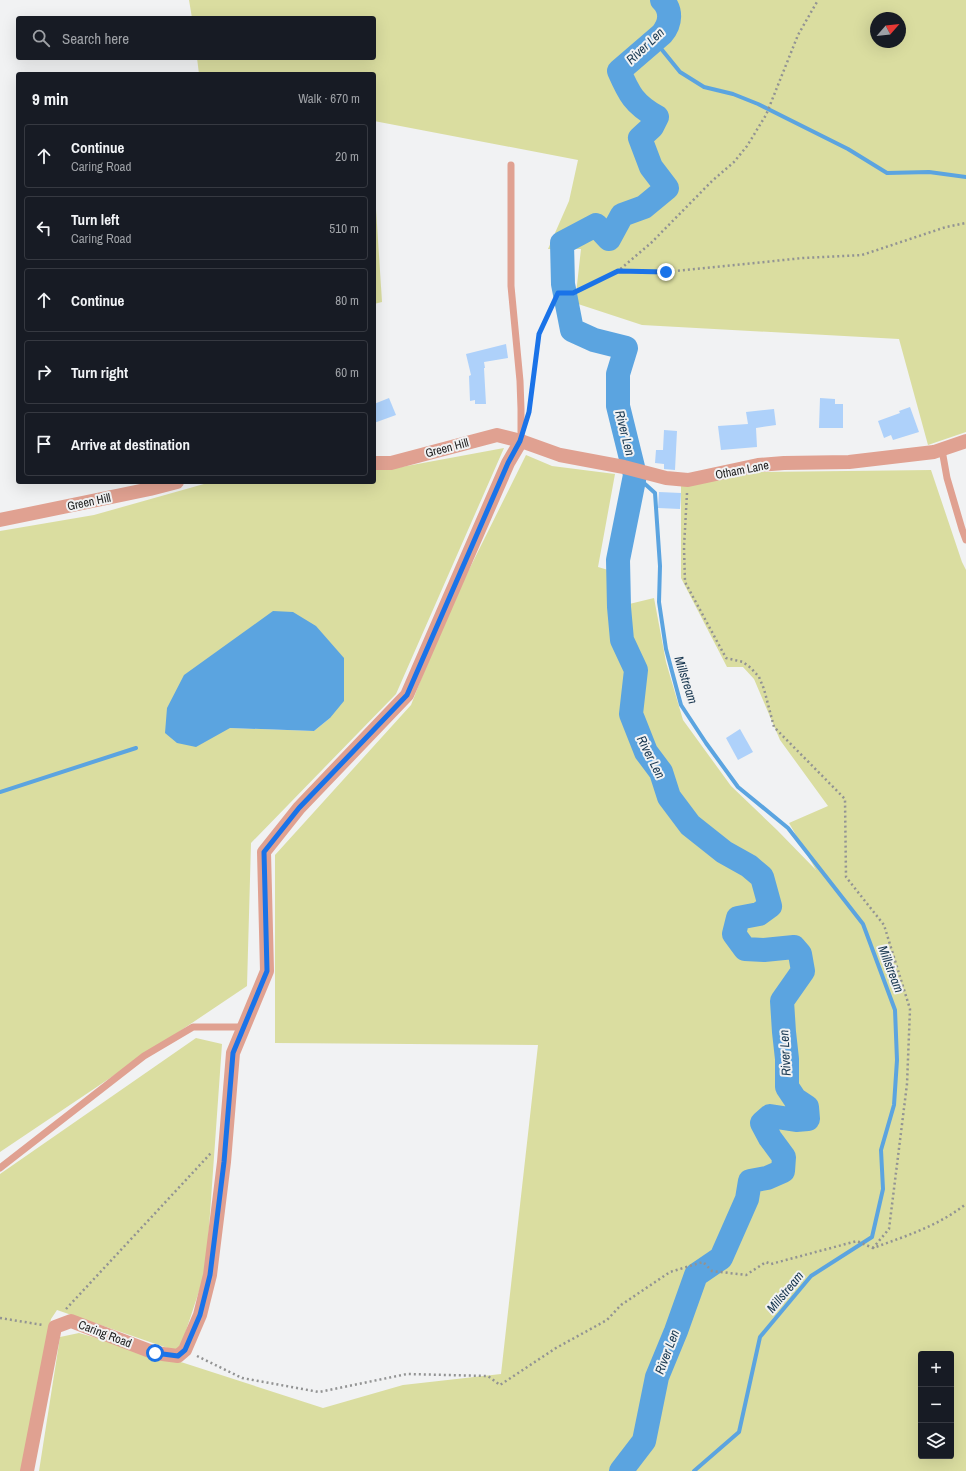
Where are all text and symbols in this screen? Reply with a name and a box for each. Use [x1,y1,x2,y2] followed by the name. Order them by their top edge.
[870,12,906,48] north arrow
[16,16,376,60] search box
[622,24,668,68] water label: River Len
[30,27,52,49] icon: search
[62,28,129,49] text: Search here
[32,87,68,110] text: 9 min
[298,90,360,107] text: Walk · 670 m
[71,137,124,158] text: Continue
[33,145,55,167] icon: ahead
[335,148,359,165] text: 20 m
[71,158,131,175] text: Caring Road
[71,209,119,230] text: Turn left
[33,217,55,239] icon: left
[329,220,359,237] text: 510 m
[71,230,131,247] text: Caring Road
[657,263,675,281] route end
[33,289,55,311] icon: ahead
[71,290,124,311] text: Continue
[335,292,359,309] text: 80 m
[33,361,55,383] icon: right
[71,362,128,383] text: Turn right
[335,364,359,381] text: 60 m
[611,409,639,458] water label: River Len
[33,433,55,455] icon: arrive
[71,434,190,455] text: Arrive at destination
[424,435,470,461] street label: Green Hill
[714,457,770,483] street label: Otham Lane
[66,490,112,514] street label: Green Hill
[670,654,702,706] water label: Millstream
[633,733,669,782] water label: River Len
[874,943,908,995] water label: Millstream
[775,1029,795,1077] water label: River Len
[763,1268,807,1316] water label: Millstream
[76,1317,134,1351] street label: Caring Road
[651,1327,683,1377] water label: River Len
[146,1344,164,1362] route start
[918,1351,954,1459] map controls
[918,1351,954,1387] button: +
[918,1387,954,1423] button: −
[918,1423,954,1459] button: layers

